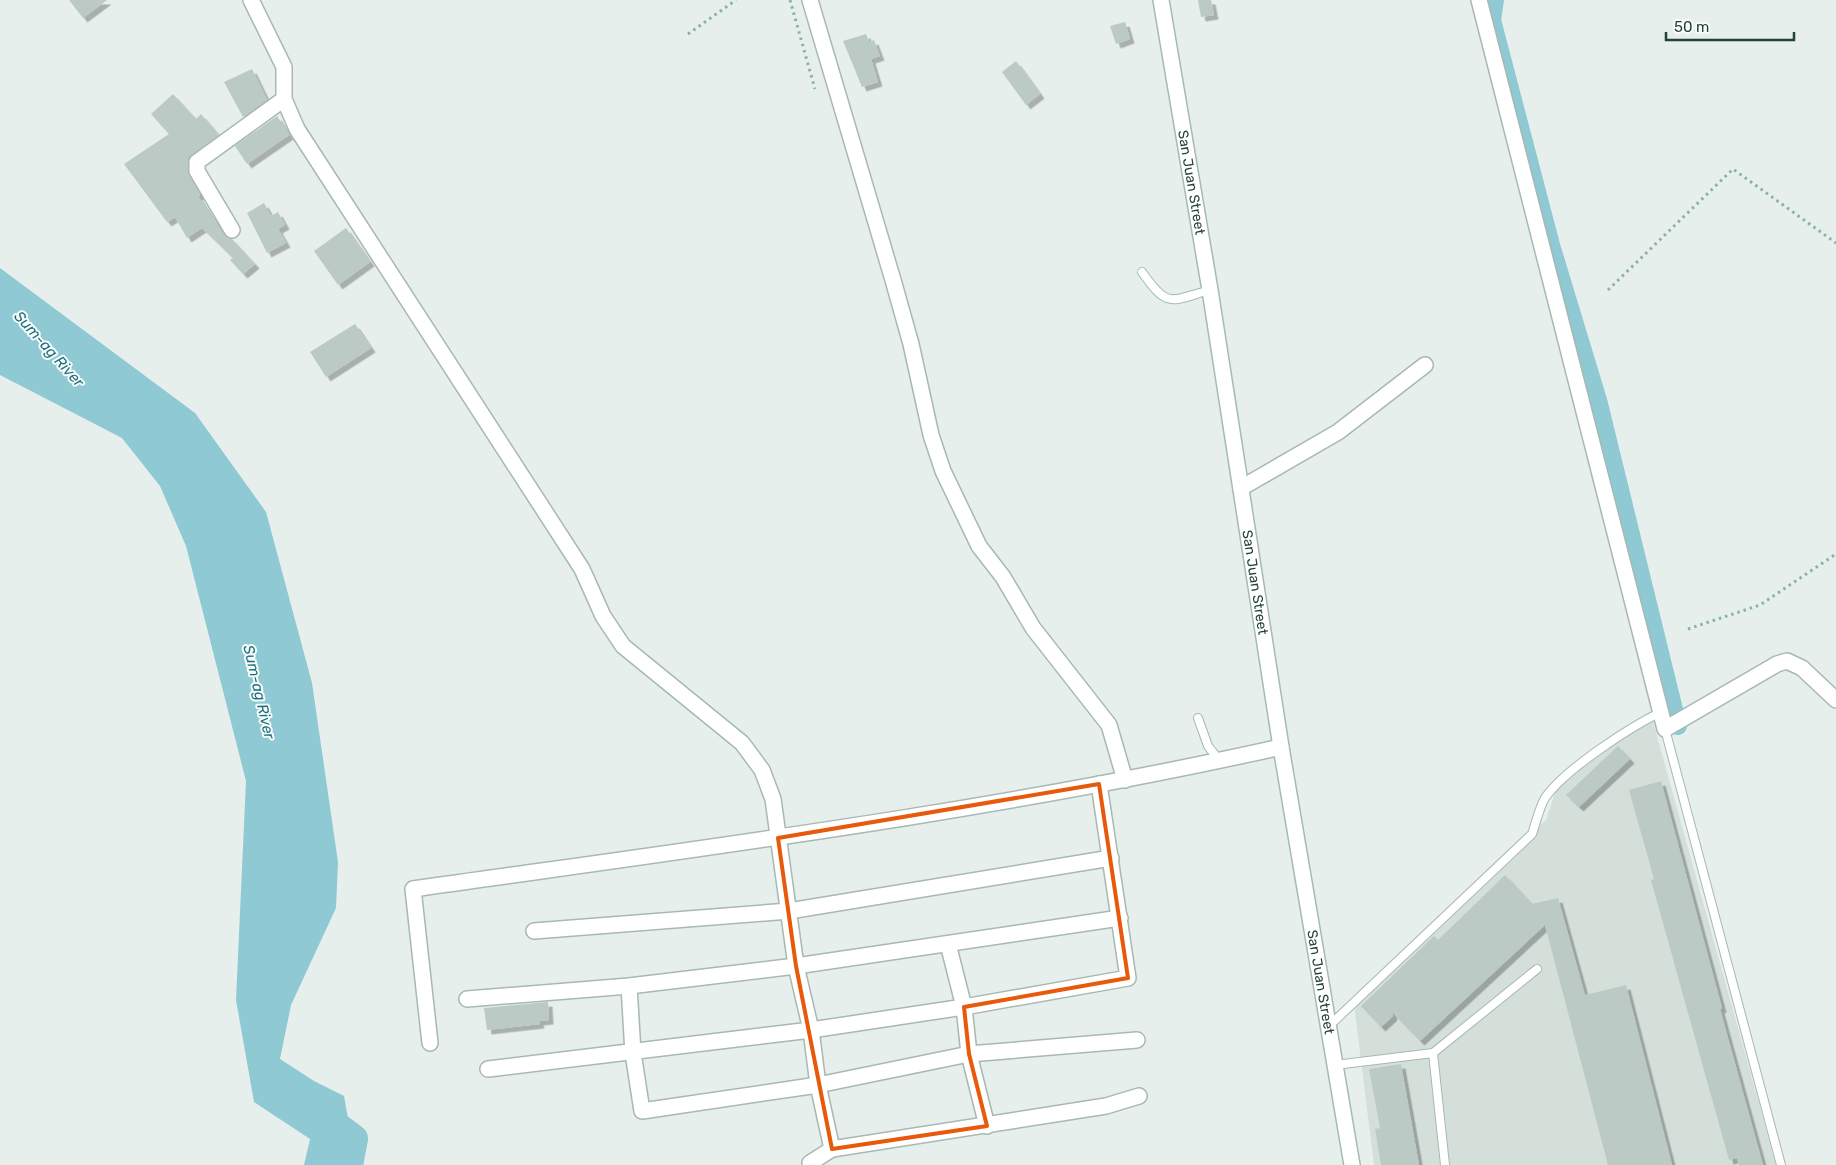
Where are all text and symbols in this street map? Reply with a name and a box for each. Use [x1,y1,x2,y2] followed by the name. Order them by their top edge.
[1666,10,1794,42] scale bar
[1674,18,1709,36] text: 50 m
[1174,129,1209,237] street label: San Juan Street
[10,307,89,392] water label: Sum-ag River
[1238,529,1272,637] street label: San Juan Street
[239,643,279,742] water label: Sum-ag River
[1303,929,1338,1036] street label: San Juan Street

